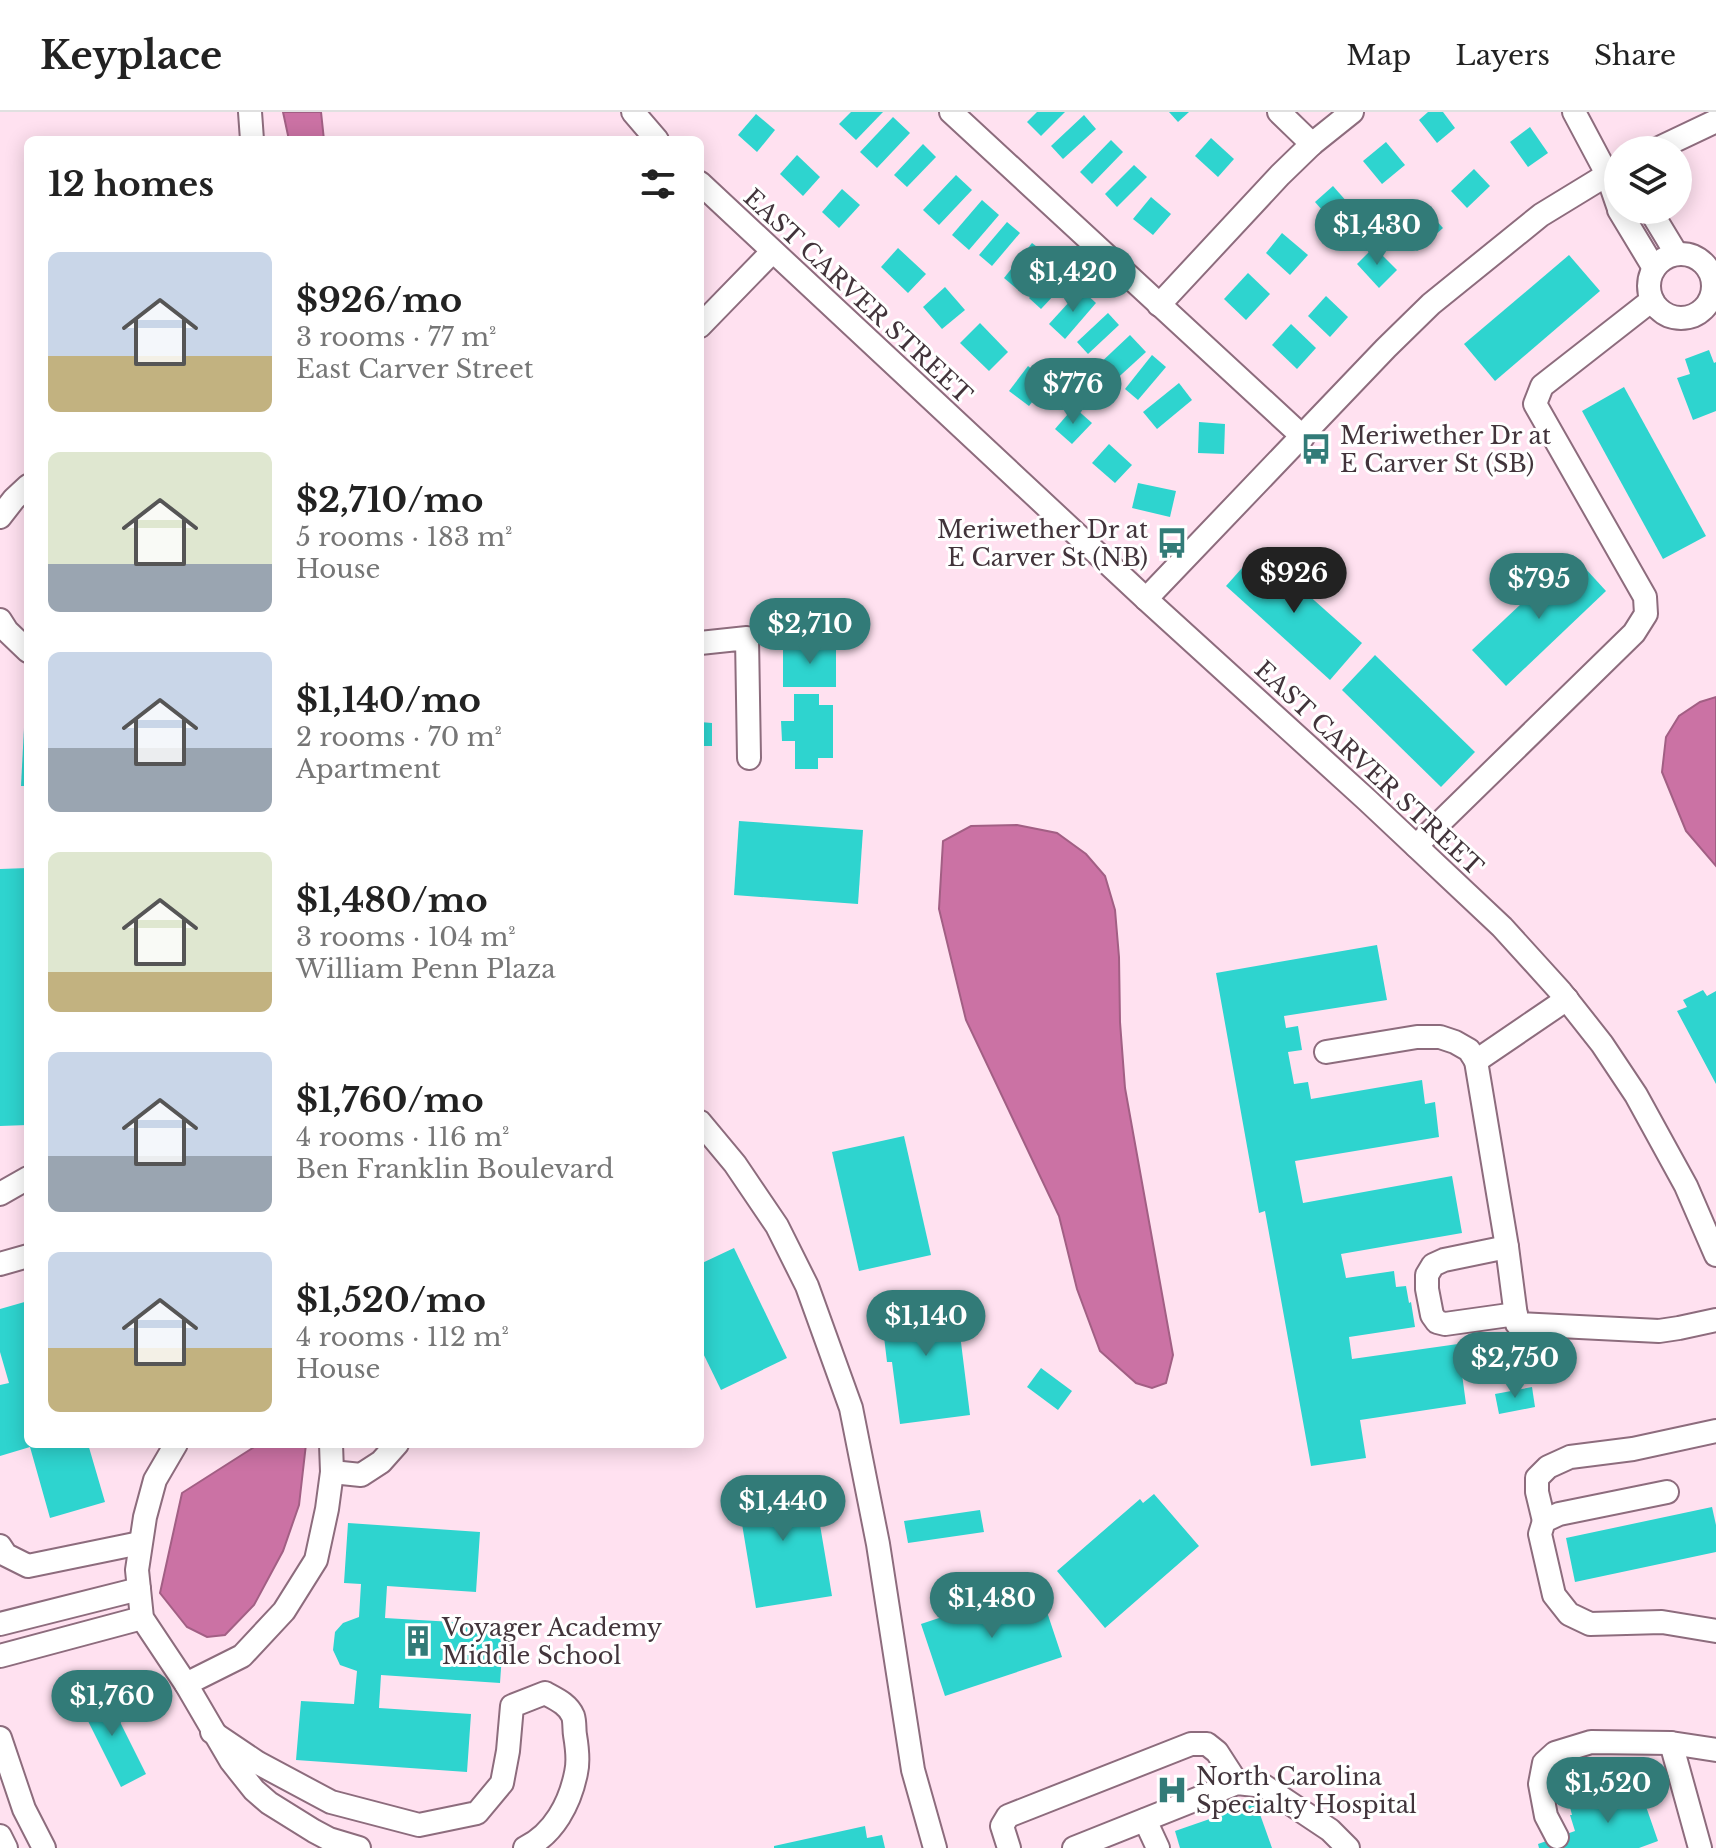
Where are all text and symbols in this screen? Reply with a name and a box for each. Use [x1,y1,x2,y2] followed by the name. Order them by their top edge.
[40,32,222,79] text: Keyplace
[1346,38,1411,73] text: Map
[1455,38,1550,73] text: Layers
[1594,38,1676,73] text: Share
[1604,136,1692,224] map controls
[1604,136,1692,224] button: layers
[636,162,680,206] icon: filters
[48,163,214,205] text: 12 homes
[738,183,978,409] street label: EAST CARVER STREET
[1312,199,1442,267] pin: $1,430
[1333,209,1421,241] text: $1,430
[1008,246,1138,314] pin: $1,420
[1029,256,1117,288] text: $1,420
[296,279,462,321] text: $926/mo
[112,284,208,380] icon: home
[296,321,497,353] text: 3 rooms · 77 m²
[296,353,534,385] text: East Carver Street
[1026,358,1120,426] pin: $776
[1042,368,1104,400] text: $776
[1340,421,1551,478] place label: Meriwether Dr at E Carver St (SB)
[1299,432,1333,466] bus stop icon: Meriwether Dr at E Carver St (SB)
[296,479,484,521] text: $2,710/mo
[112,484,208,580] icon: home
[937,515,1148,572] place label: Meriwether Dr at E Carver St (NB)
[296,521,513,553] text: 5 rooms · 183 m²
[1155,526,1189,560] bus stop icon: Meriwether Dr at E Carver St (NB)
[1247,547,1341,615] pin: $926
[296,553,380,585] text: House
[1492,553,1586,621] pin: $795
[1260,557,1328,589] text: $926
[1507,563,1571,595] text: $795
[745,598,875,666] pin: $2,710
[767,608,853,640] text: $2,710
[1249,655,1489,881] street label: EAST CARVER STREET
[296,679,481,721] text: $1,140/mo
[112,684,208,780] icon: home
[296,721,502,753] text: 2 rooms · 70 m²
[296,753,441,785] text: Apartment
[296,879,488,921] text: $1,480/mo
[112,884,208,980] icon: home
[296,921,516,953] text: 3 rooms · 104 m²
[296,953,556,985] text: William Penn Plaza
[296,1079,484,1121] text: $1,760/mo
[112,1084,208,1180] icon: home
[296,1121,510,1153] text: 4 rooms · 116 m²
[296,1153,614,1185] text: Ben Franklin Boulevard
[296,1279,486,1321] text: $1,520/mo
[112,1284,208,1380] icon: home
[861,1290,991,1358] pin: $1,140
[884,1300,968,1332] text: $1,140
[296,1321,509,1353] text: 4 rooms · 112 m²
[1450,1332,1580,1400] pin: $2,750
[1471,1342,1559,1374] text: $2,750
[296,1353,380,1385] text: House
[718,1475,848,1543] pin: $1,440
[738,1485,828,1517] text: $1,440
[927,1572,1057,1640] pin: $1,480
[948,1582,1036,1614] text: $1,480
[441,1613,663,1670] place label: Voyager Academy Middle School
[401,1624,435,1658] building icon: Voyager Academy Middle School
[47,1670,177,1738] pin: $1,760
[69,1680,155,1712] text: $1,760
[1543,1757,1673,1825] pin: $1,520
[1196,1762,1417,1819] place label: North Carolina Specialty Hospital
[1565,1767,1651,1799] text: $1,520
[1155,1773,1189,1807] hospital icon: North Carolina Specialty Hospital

